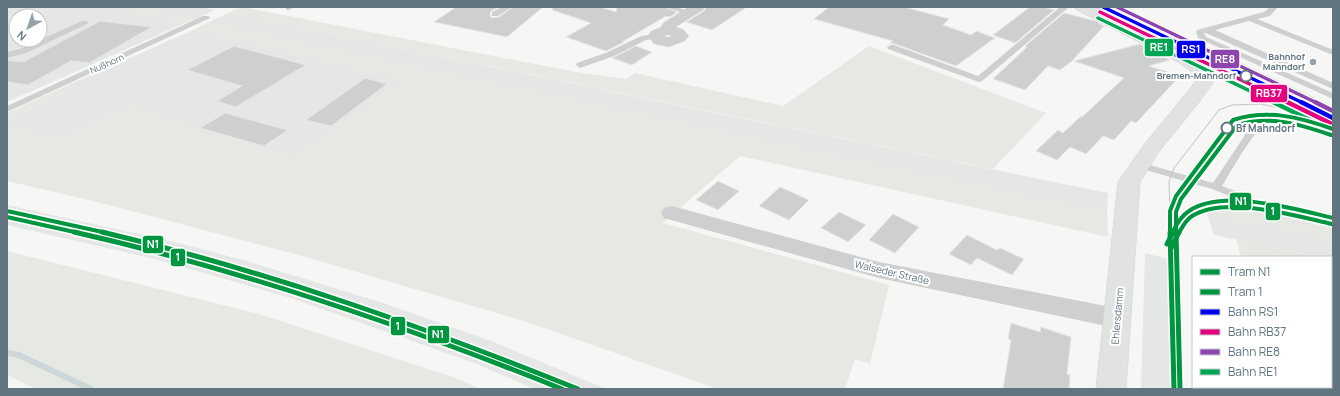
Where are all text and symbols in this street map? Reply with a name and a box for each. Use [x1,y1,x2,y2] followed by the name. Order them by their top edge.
[8,8,48,48] north arrow
[13,28,29,44] text: N
[1144,38,1174,57] line badge: RE1
[1150,39,1168,54] text: RE1
[1176,40,1206,59] line badge: RS1
[1181,41,1201,56] text: RS1
[1210,49,1240,69] line badge: RE8
[88,50,126,77] street label: Nußhorn
[1263,50,1306,73] place label: Bahnhof Mahndorf
[1215,51,1235,66] text: RE8
[1308,57,1318,67] marker: Bahnhof Mahndorf
[1157,69,1237,82] place label: Bremen-Mahndorf
[1239,69,1253,83] marker: Bremen-Mahndorf
[1250,84,1288,103] line badge: RB37
[1256,85,1282,100] text: RB37
[1220,121,1234,135] marker: Bf Mahndorf
[1236,121,1295,135] place label: Bf Mahndorf
[1229,192,1252,211] line badge: N1
[1235,193,1247,208] text: N1
[1265,202,1281,221] line badge: 1
[1271,203,1275,218] text: 1
[142,235,164,254] line badge: N1
[147,236,159,251] text: N1
[170,248,186,267] line badge: 1
[176,249,180,264] text: 1
[1192,256,1332,388] legend
[853,257,931,287] street label: Walseder Straße
[1228,263,1271,280] text: Tram N1
[1228,283,1263,300] text: Tram 1
[1108,287,1126,345] street label: Ehlersdamm
[1228,303,1278,320] text: Bahn RS1
[390,316,406,336] line badge: 1
[396,318,400,333] text: 1
[1228,323,1286,340] text: Bahn RB37
[427,325,450,344] line badge: N1
[432,326,444,341] text: N1
[1228,343,1280,360] text: Bahn RE8
[1228,363,1278,380] text: Bahn RE1

